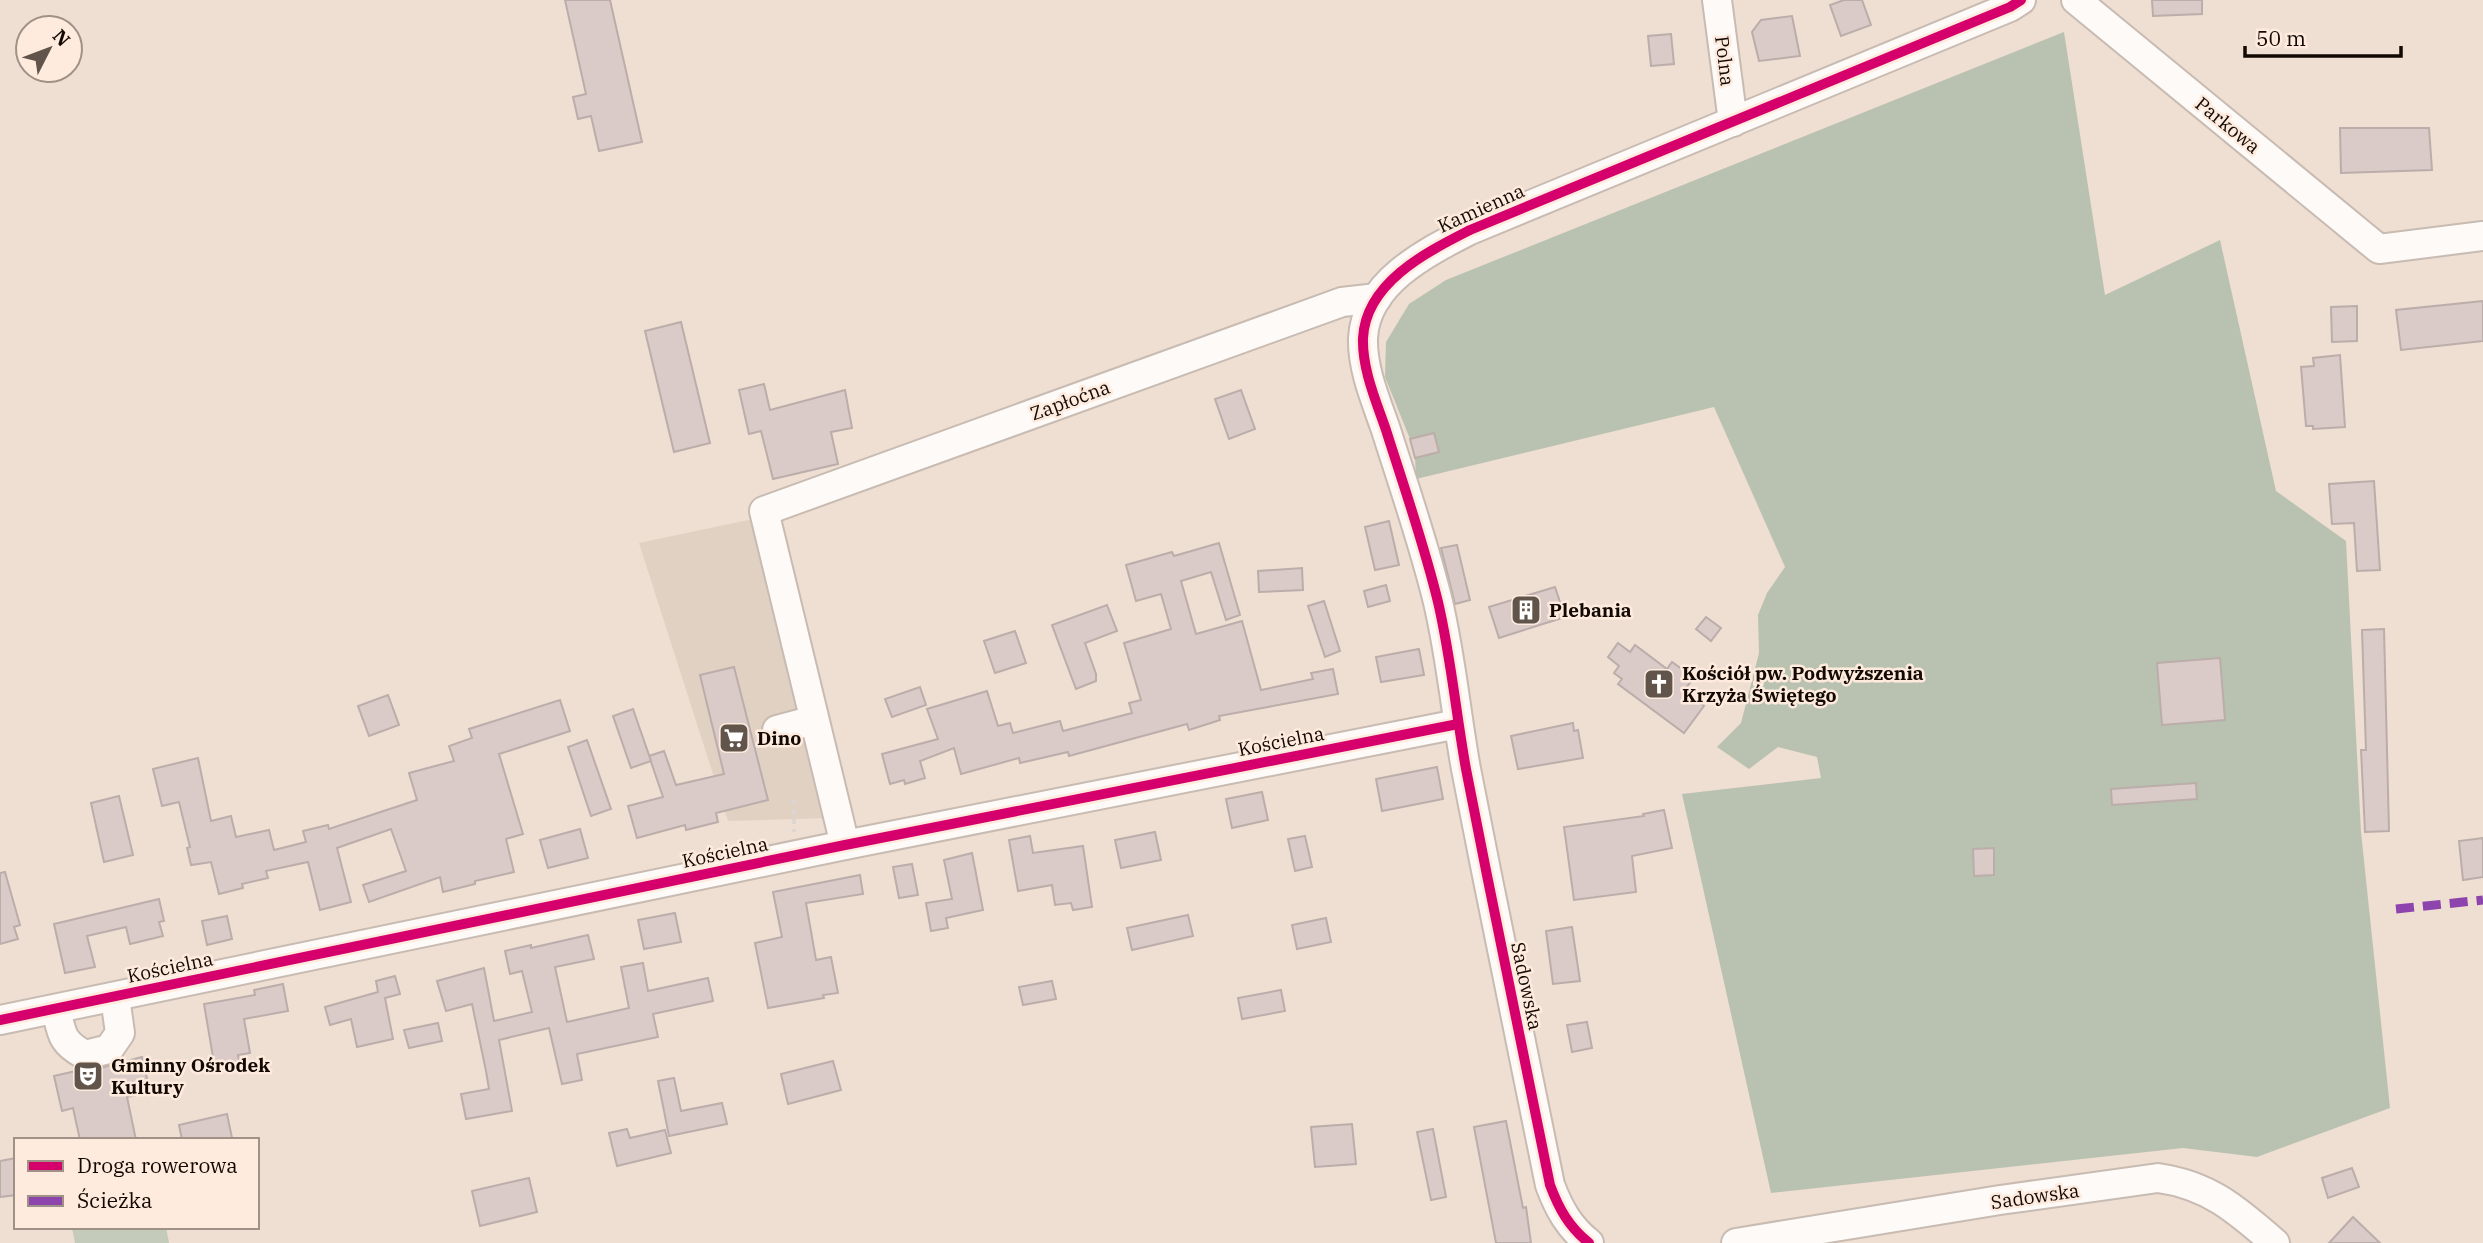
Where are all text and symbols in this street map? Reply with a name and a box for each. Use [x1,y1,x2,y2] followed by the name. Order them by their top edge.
[14,14,84,84] north arrow
[2245,14,2401,58] scale bar
[48,24,76,51] text: N
[2256,24,2306,52] text: 50 m
[1710,35,1740,87] street label: Polna
[2191,92,2265,158] street label: Parkowa
[1434,178,1528,238] street label: Kamienna
[1027,374,1113,426] street label: Zapłoćna
[1509,593,1543,627] building icon: Plebania
[1549,598,1632,622] place label: Plebania
[1682,661,1924,707] place label: Kościół pw. Podwyższenia Krzyża Świętego
[1642,667,1676,701] church icon: Kościół pw. Podwyższenia Krzyża Świętego
[717,721,751,755] supermarket icon: Dino
[1236,721,1326,761] street label: Kościelna
[757,726,801,750] place label: Dino
[680,831,770,873] street label: Kościelna
[1506,940,1548,1032] street label: Sadowska
[125,946,215,988] street label: Kościelna
[111,1053,270,1099] place label: Gminny Ośrodek Kultury
[71,1059,105,1093] theatre icon: Gminny Ośrodek Kultury
[14,1138,259,1229] legend
[77,1151,238,1179] text: Droga rowerowa
[1989,1178,2081,1214] street label: Sadowska
[77,1186,152,1214] text: Ścieżka

